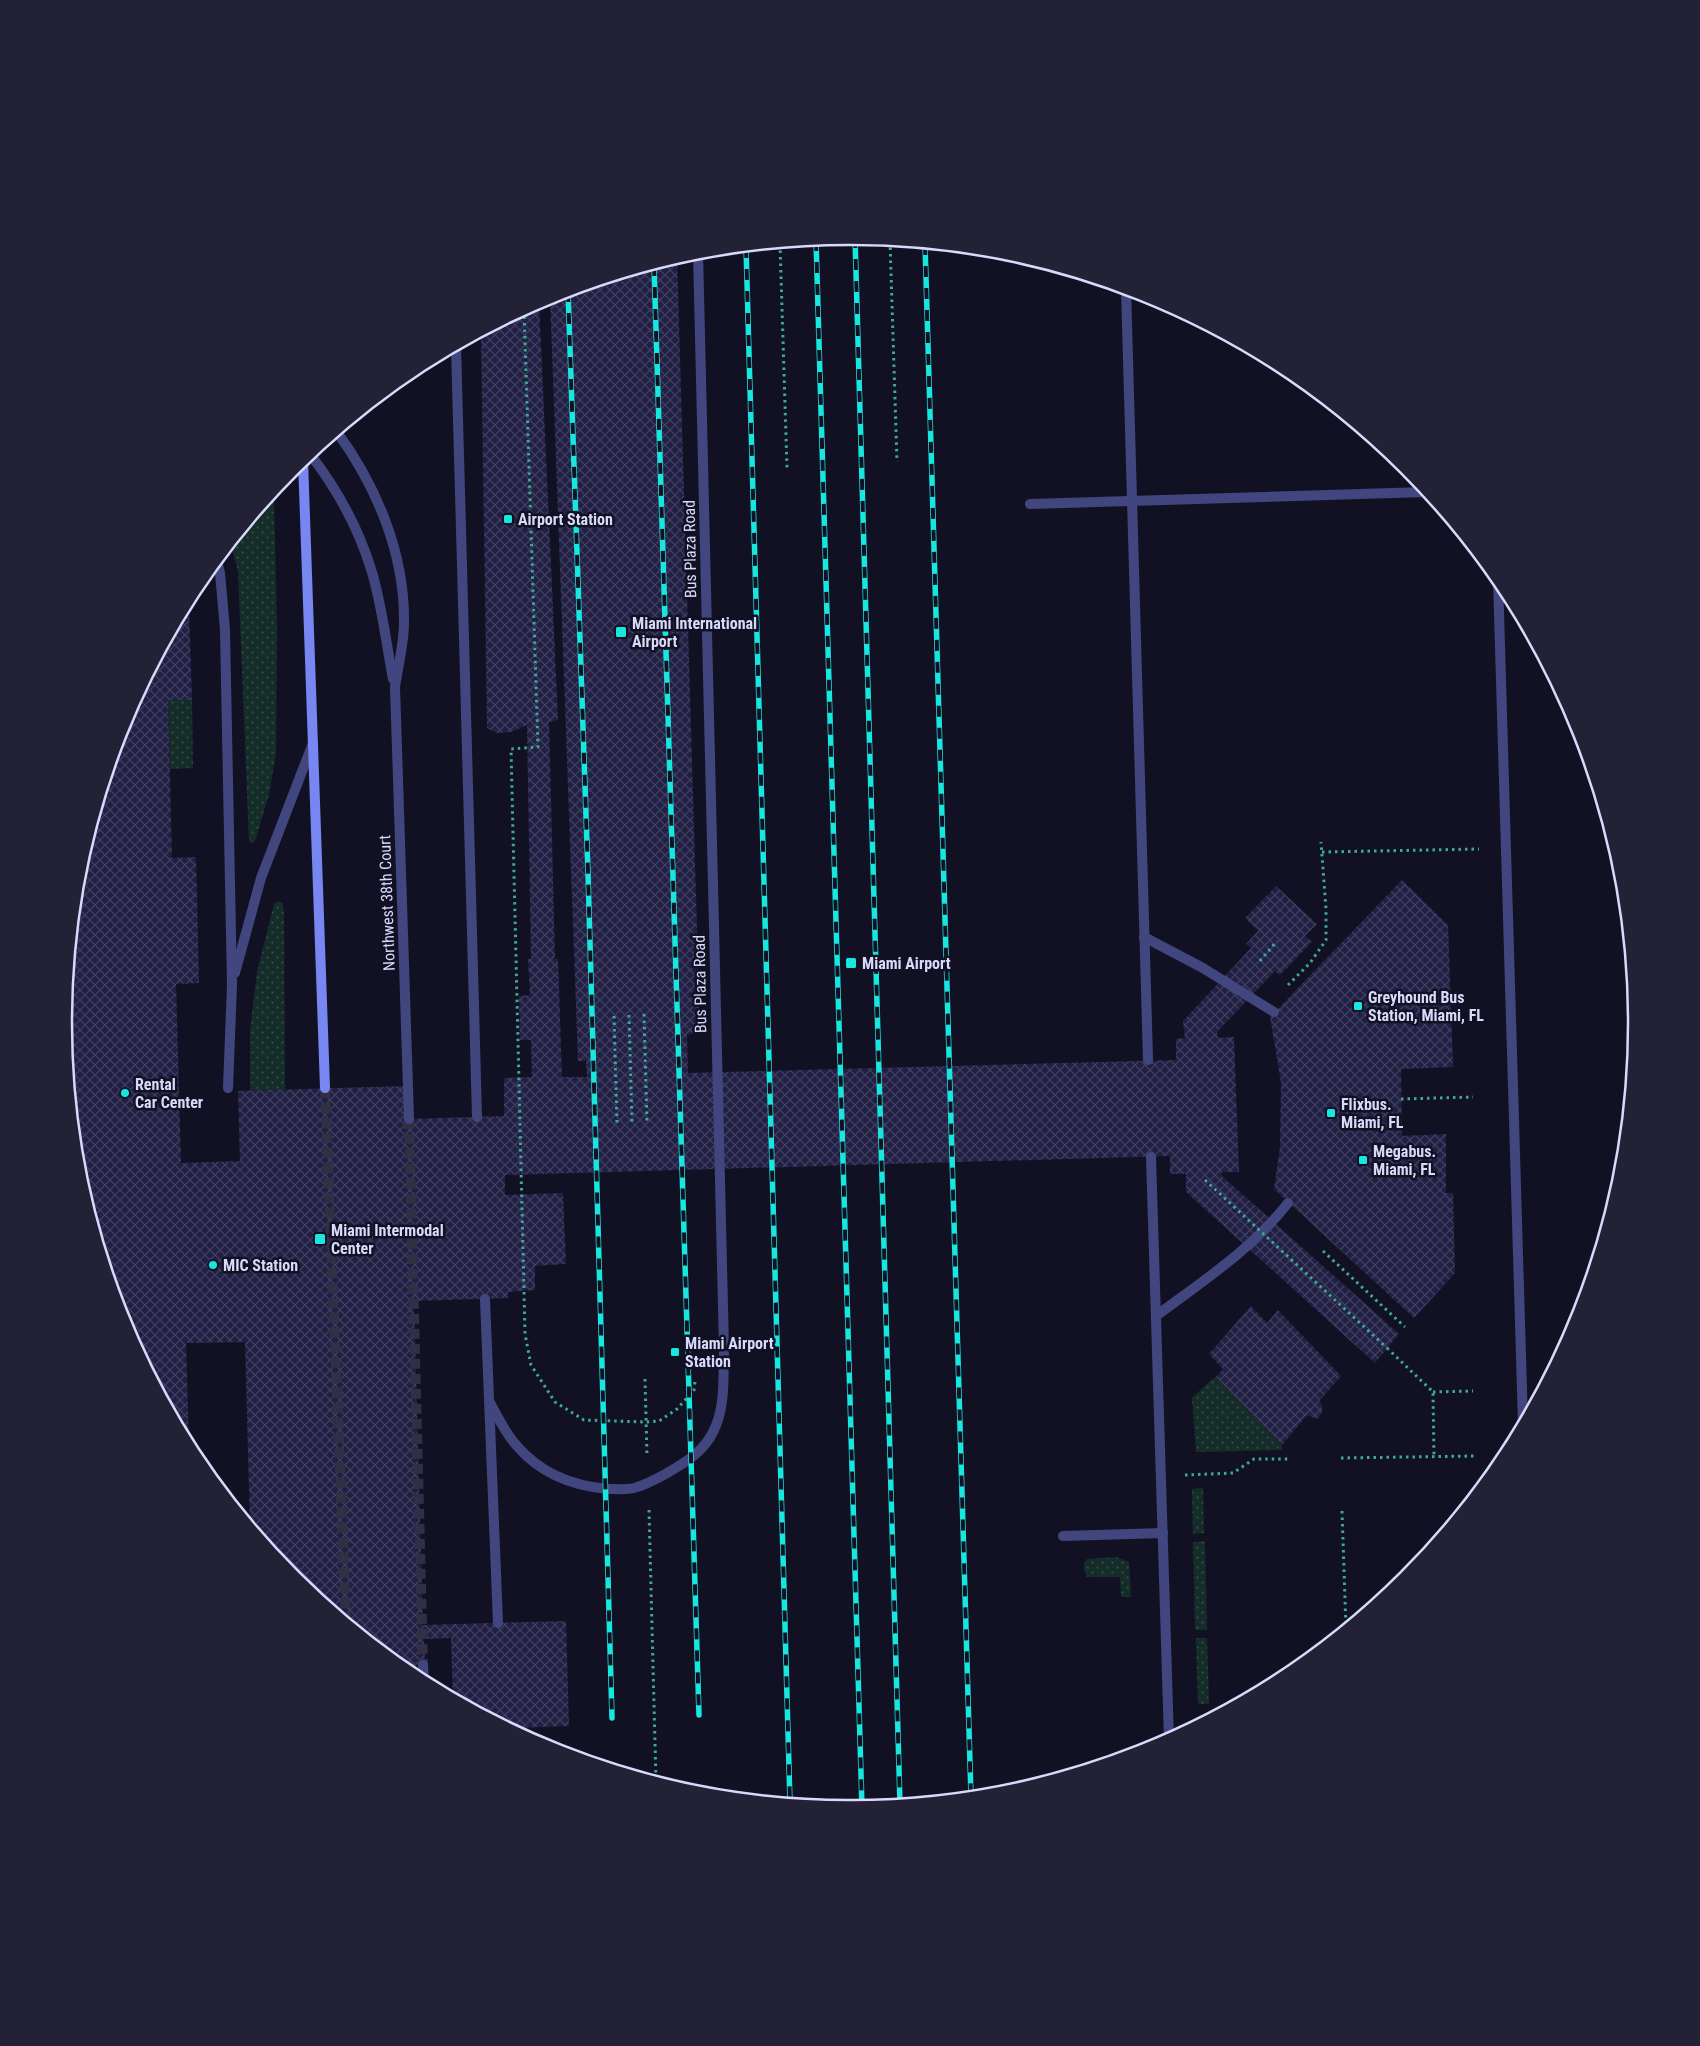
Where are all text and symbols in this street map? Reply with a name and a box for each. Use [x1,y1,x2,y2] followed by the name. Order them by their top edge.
[680,500,700,598] street label: Bus Plaza Road
[518,510,613,529] place label: Airport Station
[502,513,514,525] marker: Airport Station
[632,614,757,651] place label: Miami International Airport
[614,625,628,639] marker: Miami International Airport
[375,834,399,971] street label: Northwest 38th Court
[690,935,710,1033] street label: Bus Plaza Road
[862,954,951,973] place label: Miami Airport
[844,956,858,970] marker: Miami Airport
[1368,988,1484,1025] place label: Greyhound Bus Station, Miami, FL
[1352,1000,1364,1012] marker: Greyhound Bus Station, Miami, FL
[135,1075,203,1112] place label: Rental Car Center
[119,1087,131,1099] marker: Rental Car Center
[1341,1095,1404,1132] place label: Flixbus. Miami, FL
[1325,1107,1337,1119] marker: Flixbus. Miami, FL
[1373,1142,1436,1179] place label: Megabus. Miami, FL
[1357,1154,1369,1166] marker: Megabus. Miami, FL
[331,1221,444,1258] place label: Miami Intermodal Center
[313,1232,327,1246] marker: Miami Intermodal Center
[223,1256,298,1275] place label: MIC Station
[207,1259,219,1271] marker: MIC Station
[685,1334,774,1371] place label: Miami Airport Station
[669,1346,681,1358] marker: Miami Airport Station

